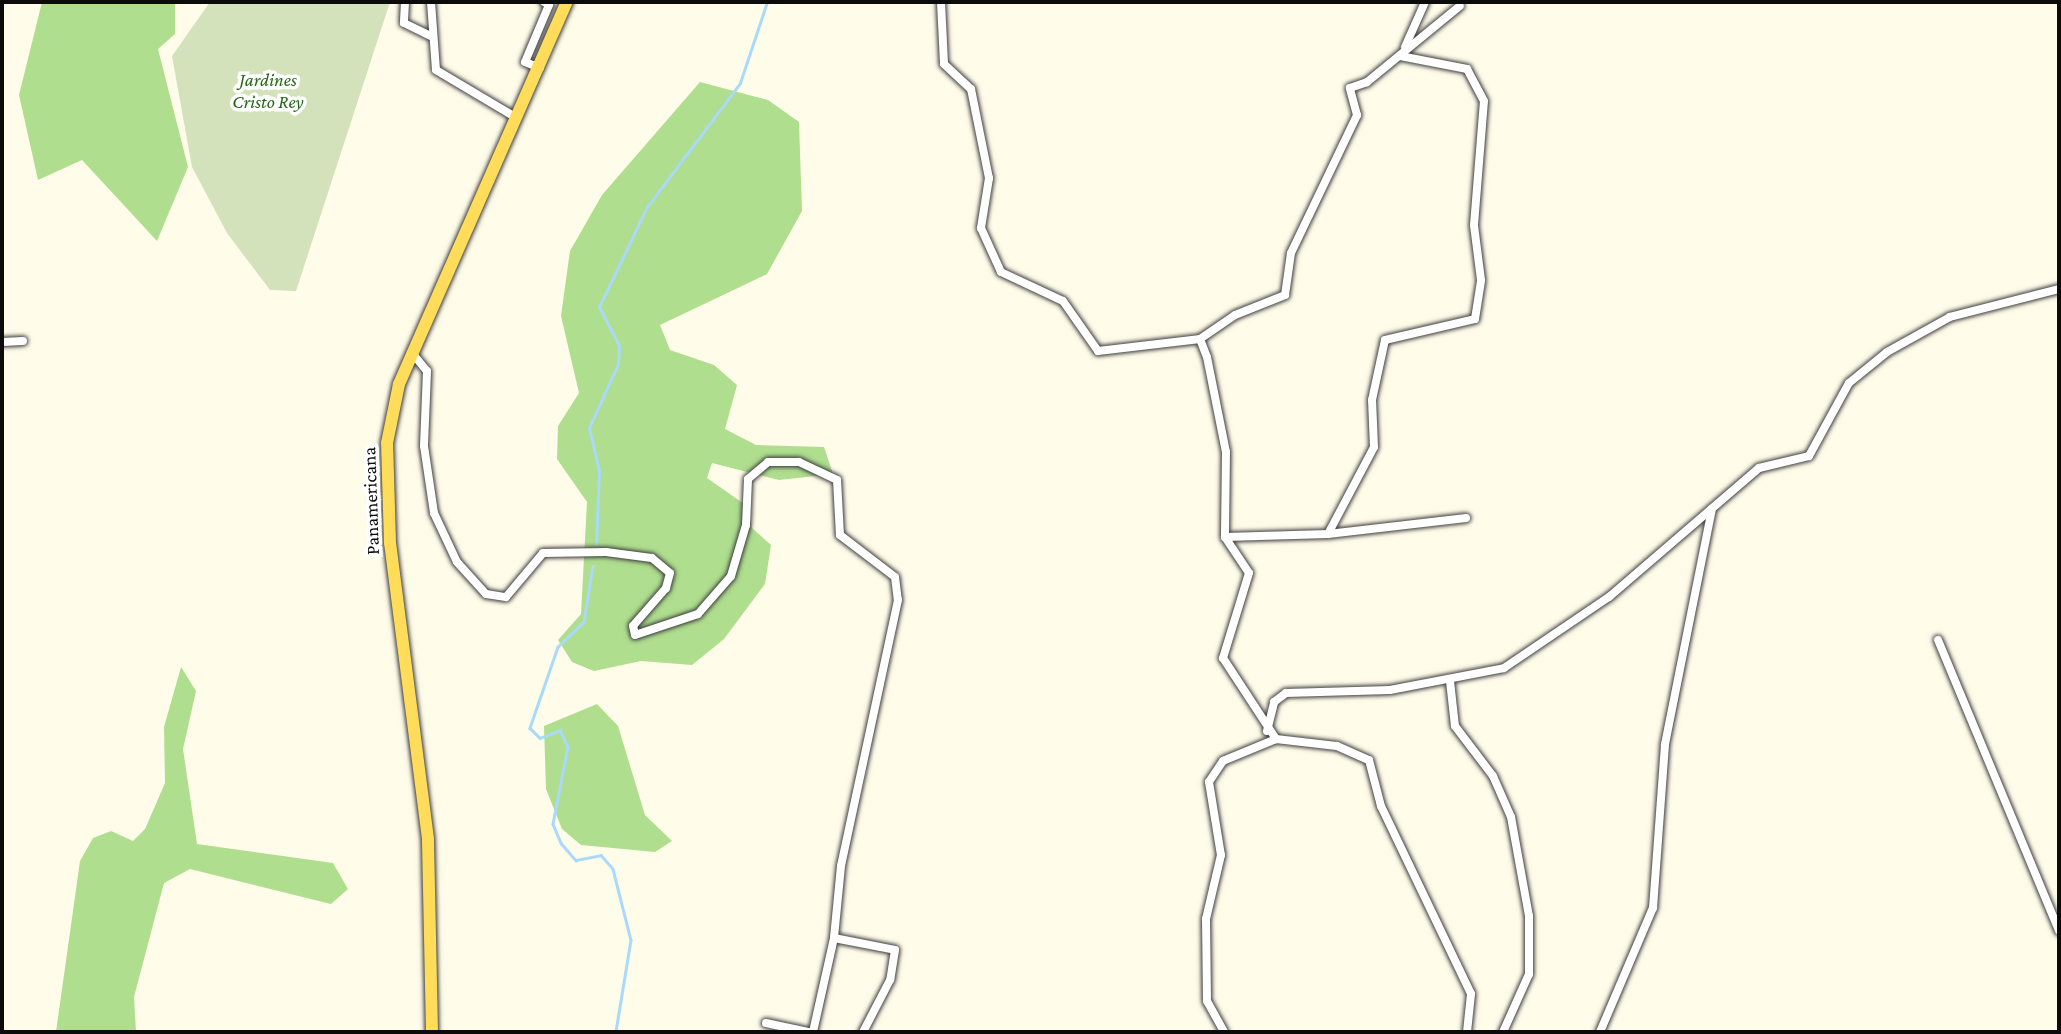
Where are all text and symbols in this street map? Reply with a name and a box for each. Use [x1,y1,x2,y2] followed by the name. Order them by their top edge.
[232,69,304,113] park label: Jardines Cristo Rey
[358,447,384,555] street label: Panamericana

